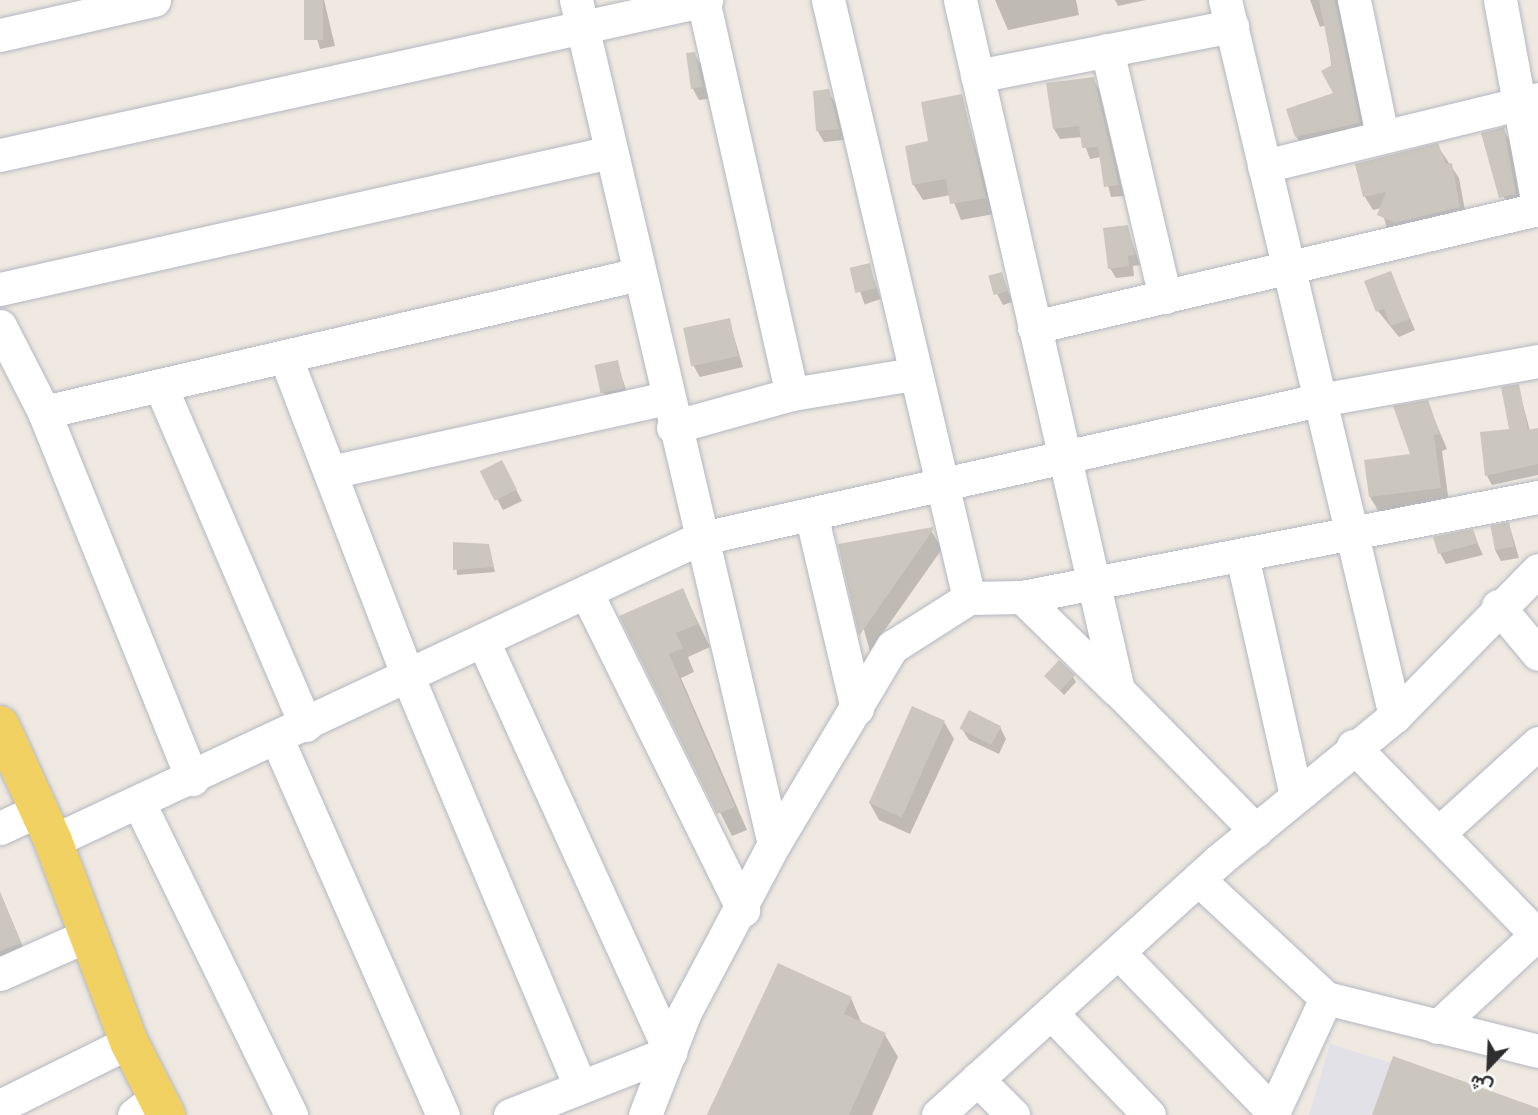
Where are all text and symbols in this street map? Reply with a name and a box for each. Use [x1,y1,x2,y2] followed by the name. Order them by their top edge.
[1454,1031,1524,1101] north arrow
[1466,1071,1496,1100] text: ش

